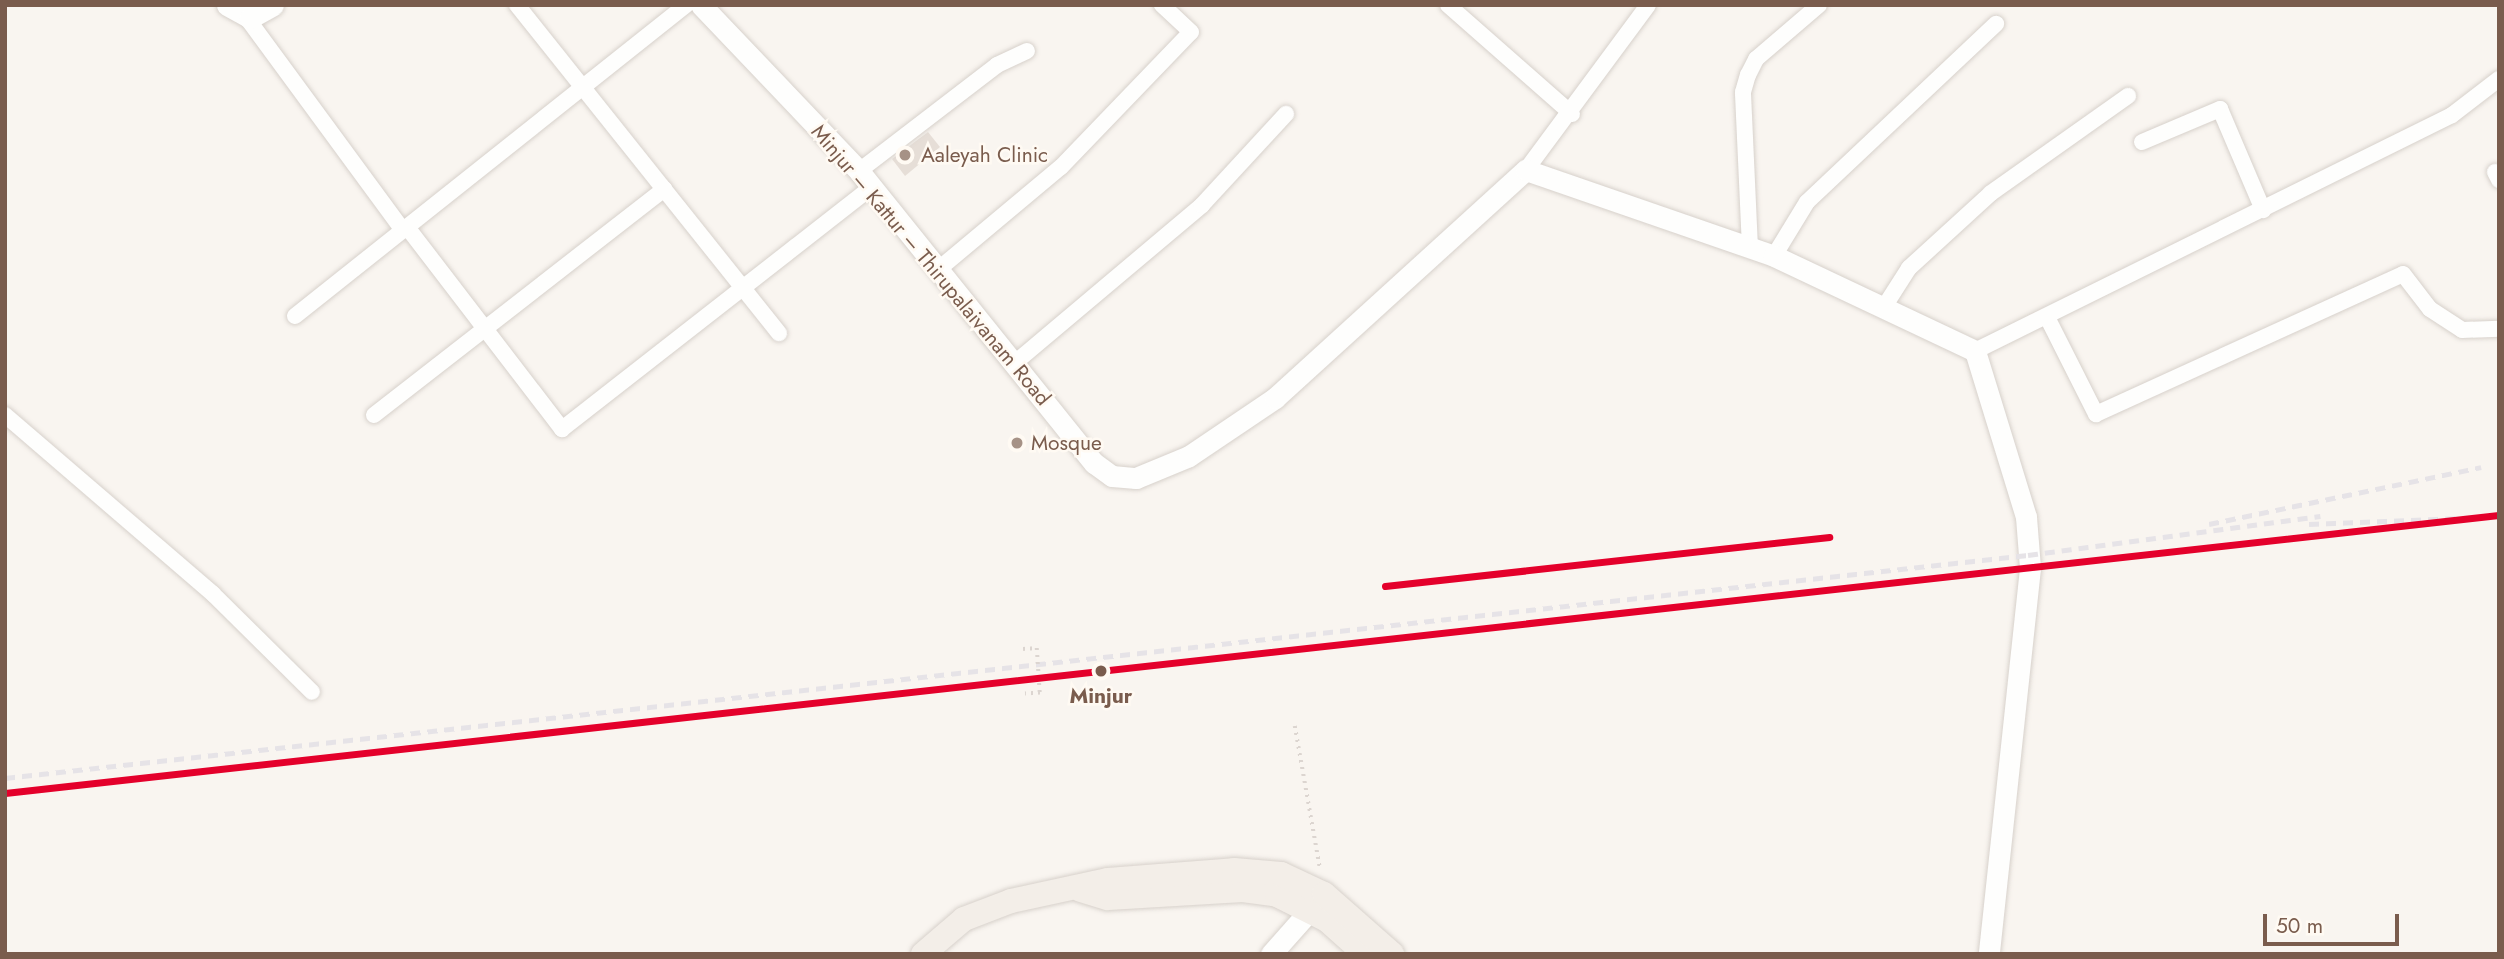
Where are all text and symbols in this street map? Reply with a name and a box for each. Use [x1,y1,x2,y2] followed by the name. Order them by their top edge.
[806,119,1056,411] street label: Minjur – Kattur – Thirupalaivanam Road
[921,142,1048,168] place label: Aaleyah Clinic
[895,145,915,165] marker: Aaleyah Clinic
[1031,430,1102,456] place label: Mosque
[1009,435,1025,451] marker: Mosque
[1091,661,1111,681] marker: Minjur
[1070,683,1132,709] place label: Minjur
[2266,900,2402,944] scale bar
[2276,911,2323,941] text: 50 m

